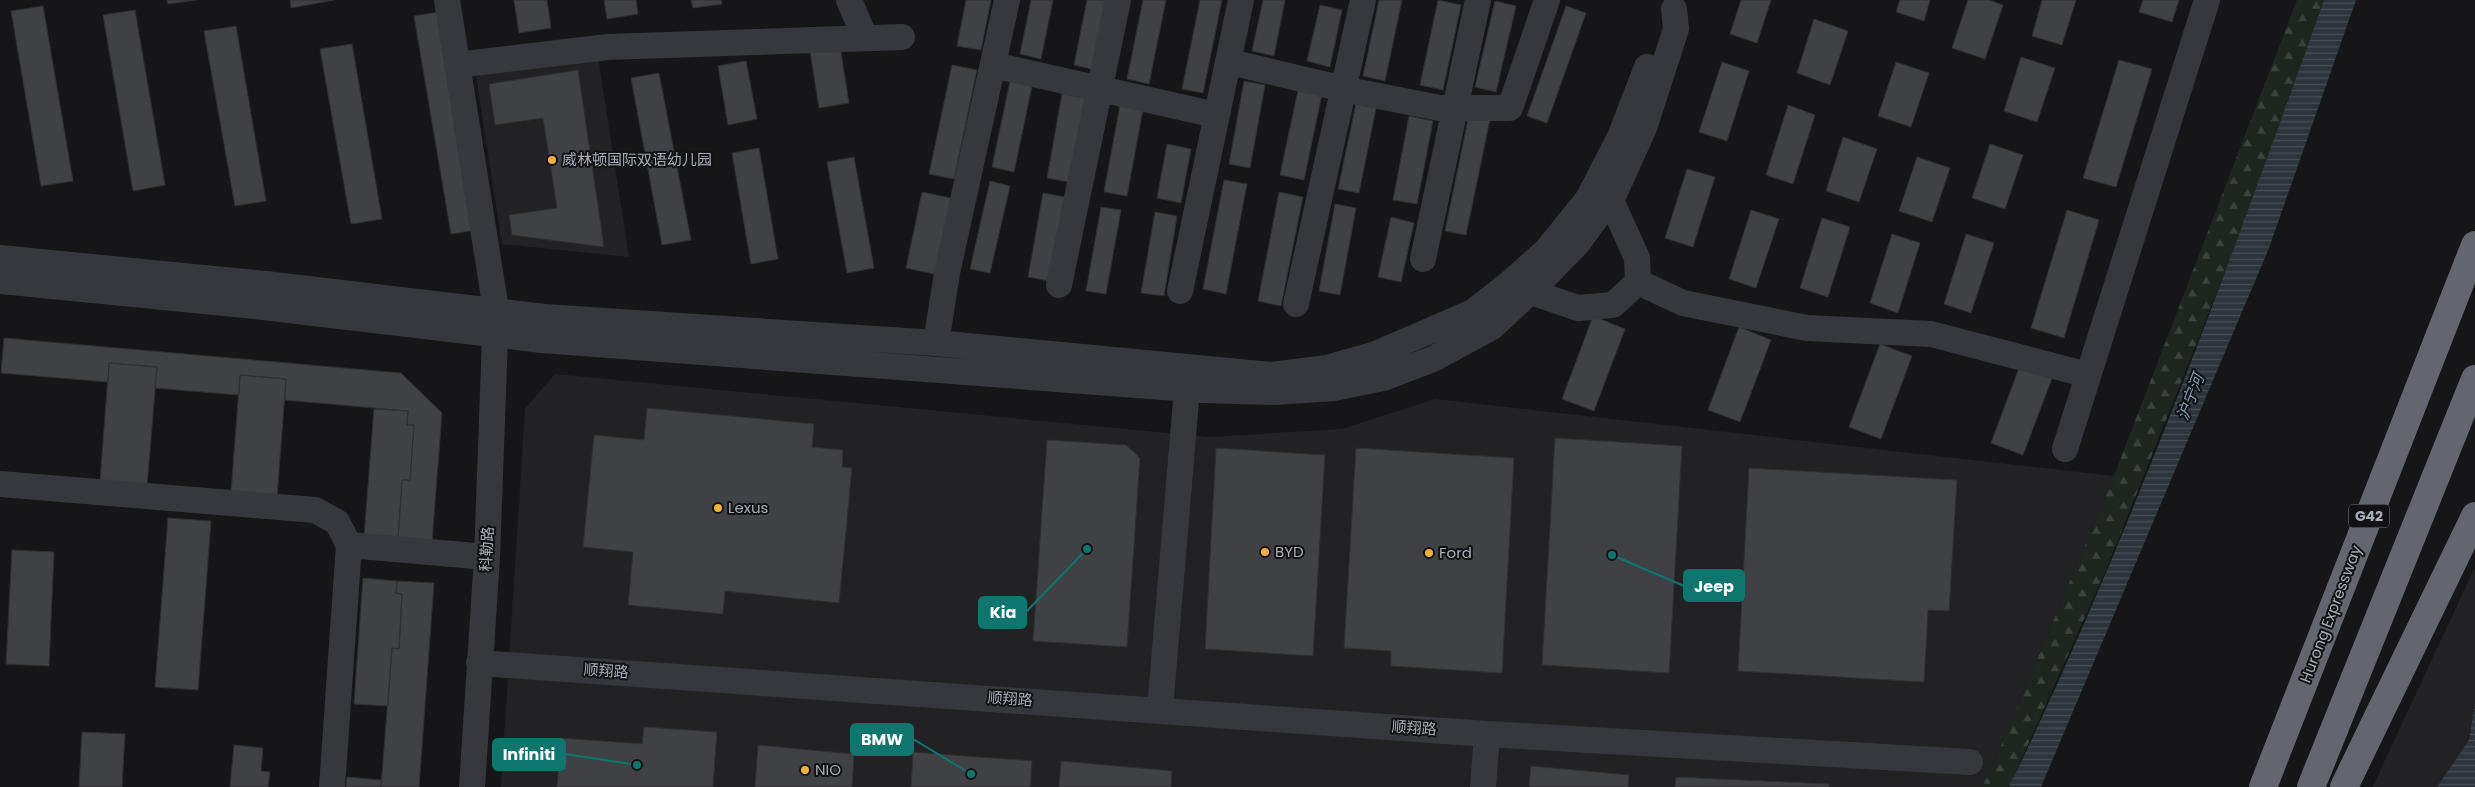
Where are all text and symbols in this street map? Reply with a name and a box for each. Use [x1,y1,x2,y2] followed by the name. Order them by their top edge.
[562,149,712,170] place label: 威林顿国际双语幼儿园
[546,154,558,166] marker: 威林顿国际双语幼儿园
[2171,368,2211,424] water label: 沪宁河
[728,497,769,518] place label: Lexus
[712,502,724,514] marker: Lexus
[2349,504,2389,528] road number: G42
[475,526,498,572] street label: 科勒路
[1275,541,1304,562] place label: BYD
[1439,542,1472,563] place label: Ford
[2295,542,2367,685] street label: Hurong Expressway
[1259,546,1271,558] marker: BYD
[1423,547,1435,559] marker: Ford
[1684,570,1744,601] callout: Jeep
[1694,575,1734,598] text: Jeep
[979,597,1026,628] callout: Kia
[990,601,1016,624] text: Kia
[583,658,629,683] street label: 顺翔路
[987,686,1033,711] street label: 顺翔路
[1391,715,1437,740] street label: 顺翔路
[851,724,913,755] callout: BMW
[861,728,903,751] text: BMW
[493,739,565,770] callout: Infiniti
[503,743,555,766] text: Infiniti
[815,759,841,780] place label: NIO
[799,764,811,776] marker: NIO

